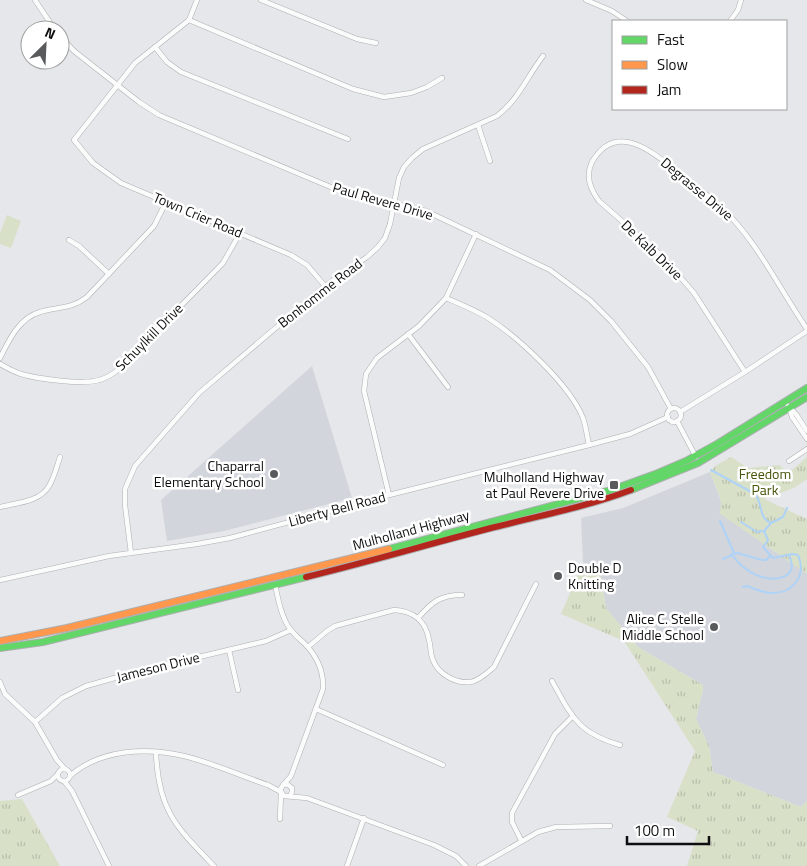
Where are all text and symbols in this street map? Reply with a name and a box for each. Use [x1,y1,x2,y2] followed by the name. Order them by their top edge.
[20,20,70,70] north arrow
[612,20,787,110] legend
[42,21,59,44] text: N
[657,28,685,51] text: Fast
[657,53,688,76] text: Slow
[657,78,681,101] text: Jam
[657,152,738,225] street label: Degrasse Drive
[330,176,436,225] street label: Paul Revere Drive
[150,186,246,243] street label: Town Crier Road
[617,215,688,284] street label: De Kalb Drive
[273,253,366,332] street label: Bonhomme Road
[110,298,187,375] street label: Schuylkill Drive
[154,455,264,492] place label: Chaparral Elementary School
[739,463,791,500] park label: Freedom Park
[484,466,604,503] place label: Mulholland Highway at Paul Revere Drive
[268,468,280,480] marker: Chaparral Elementary School
[608,479,620,491] marker: Mulholland Highway at Paul Revere Drive
[286,486,388,532] street label: Liberty Bell Road
[350,504,472,555] street label: Mulholland Highway
[568,557,622,594] place label: Double D Knitting
[552,570,564,582] marker: Double D Knitting
[622,608,704,645] place label: Alice C. Stelle Middle School
[708,621,720,633] marker: Alice C. Stelle Middle School
[114,646,202,687] street label: Jameson Drive
[627,814,710,846] scale bar
[634,819,675,842] text: 100 m

